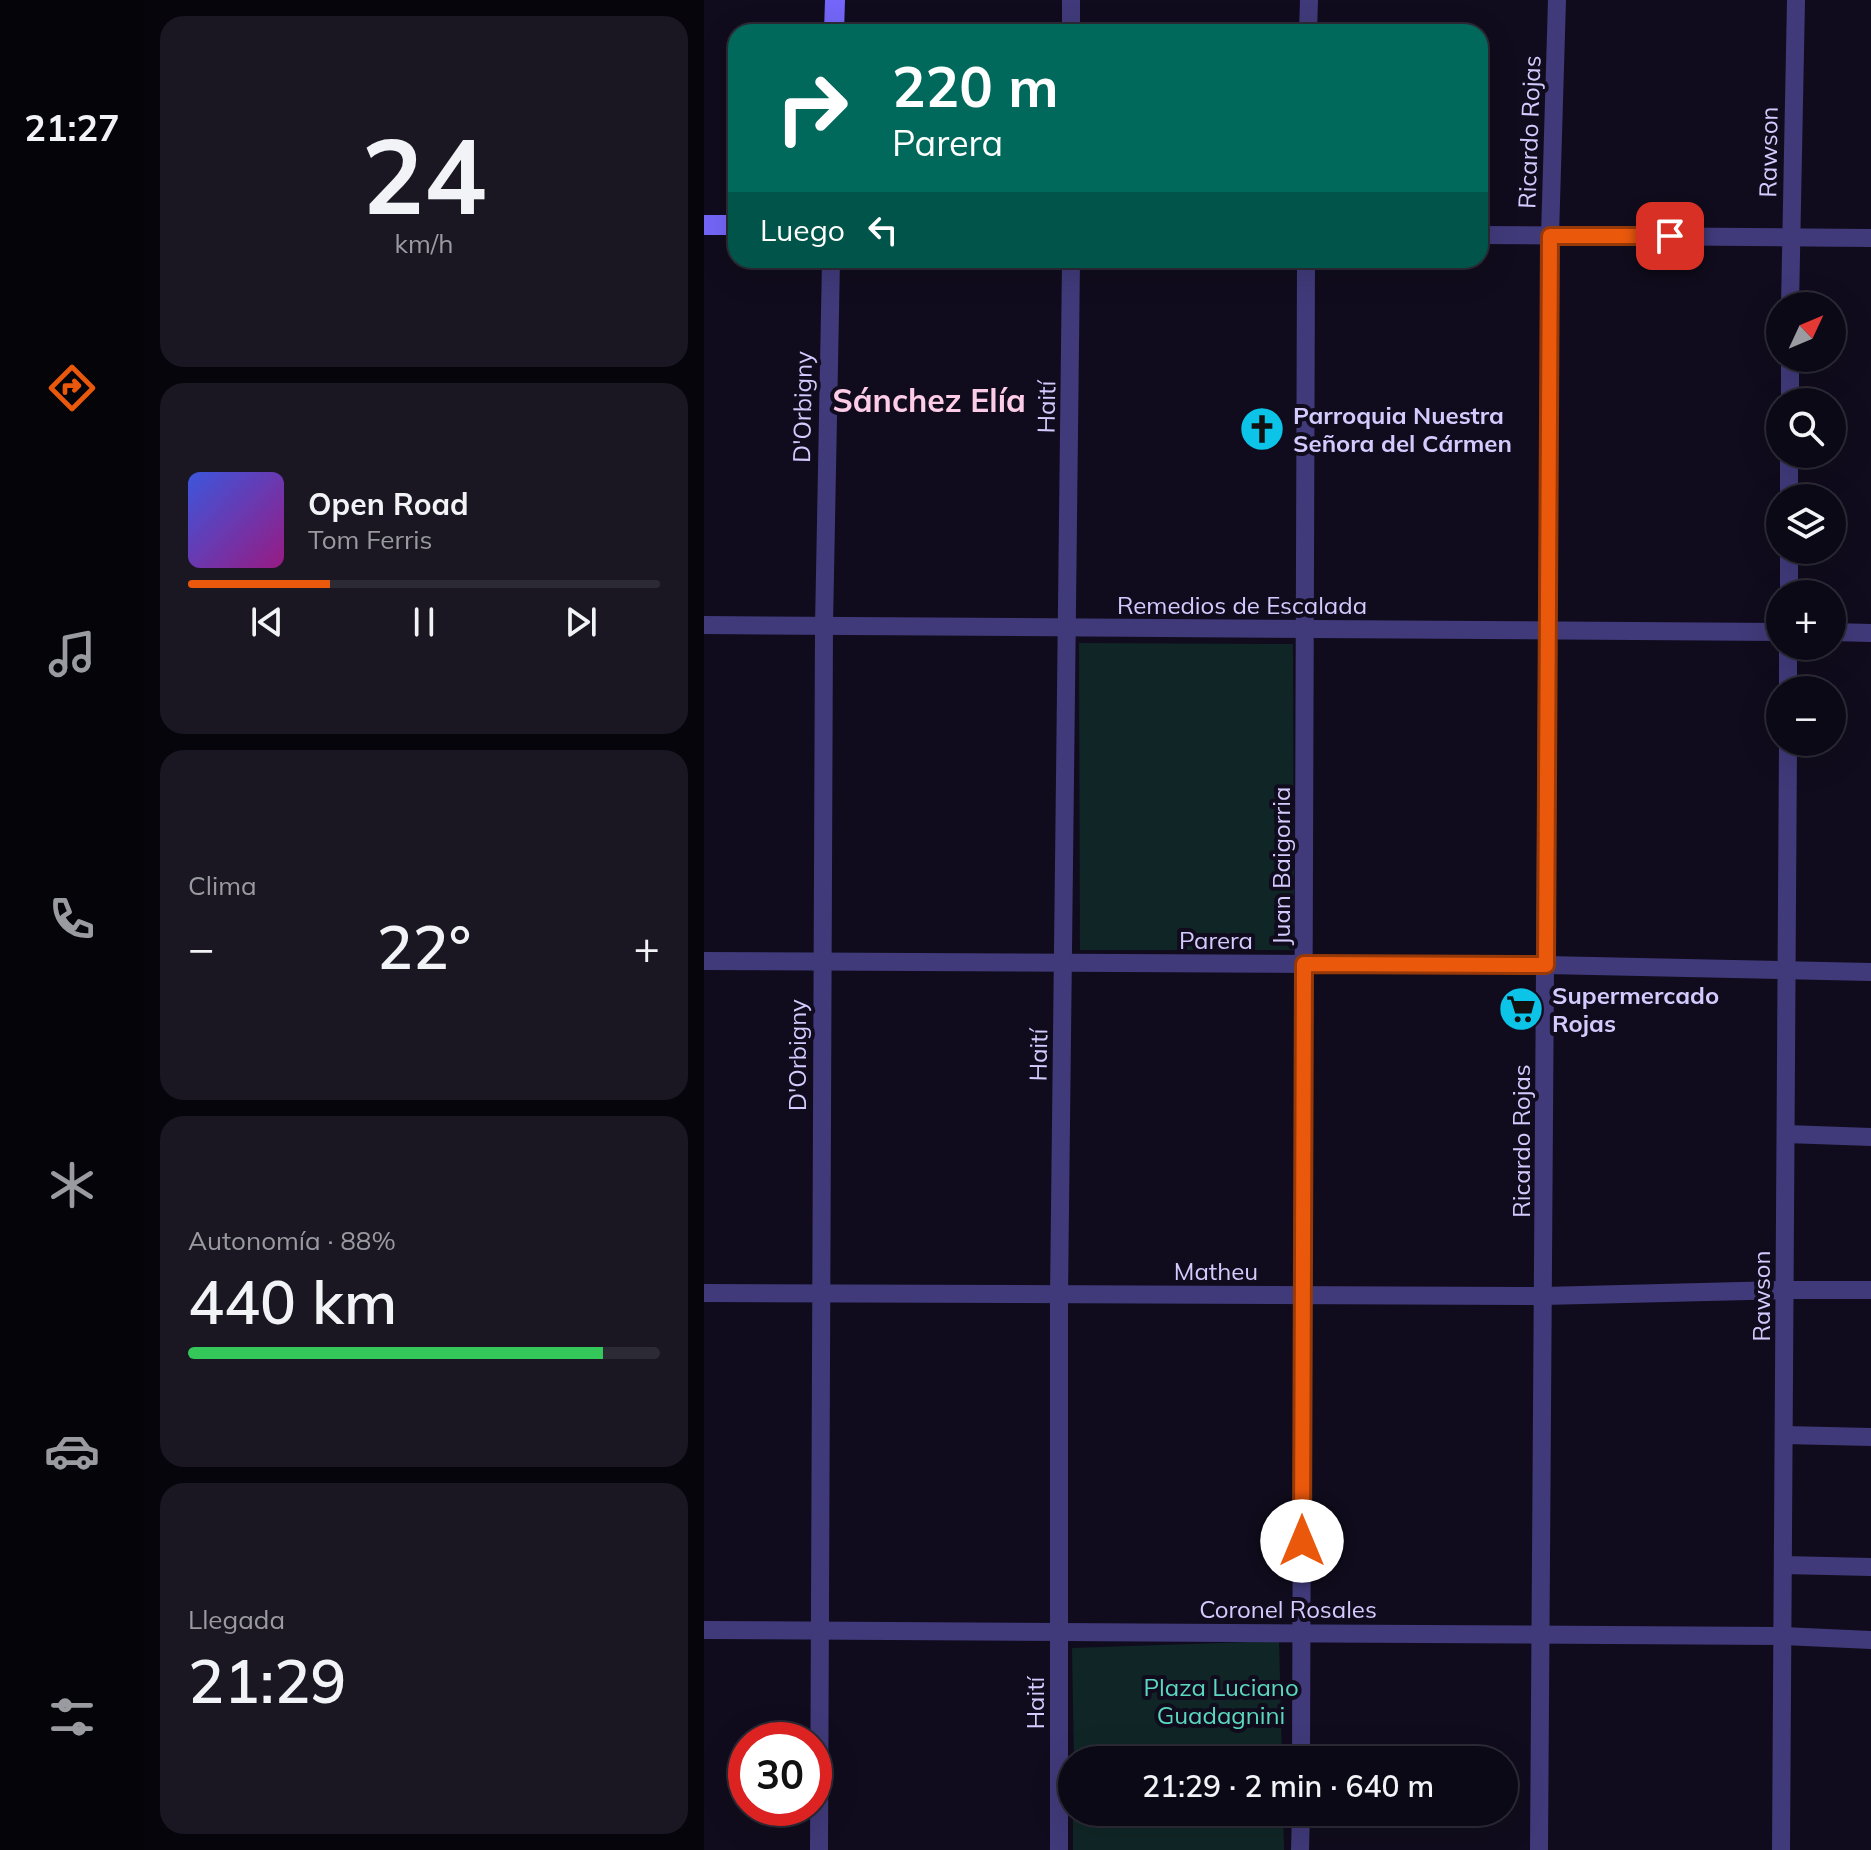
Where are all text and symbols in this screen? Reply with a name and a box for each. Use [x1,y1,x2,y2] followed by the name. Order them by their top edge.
[892,51,1059,121] text: 220 m
[1511,55,1547,209] street label: Ricardo Rojas
[760,56,864,160] icon: right
[24,105,120,150] text: 21:27
[1752,106,1784,198] street label: Rawson
[362,109,486,240] text: 24
[892,120,1003,165] text: Parera
[1636,202,1704,270] pin
[861,208,905,252] icon: left
[760,211,845,249] text: Luego
[1648,214,1692,258] icon: arrive
[395,227,453,260] text: km/h
[1766,292,1846,372] north arrow
[1766,292,1846,756] map controls
[786,351,818,463] street label: D'Orbigny
[44,360,100,416] icon: directions
[1031,379,1061,434] street label: Haití
[832,380,1026,420] district label: Sánchez Elía
[1766,388,1846,468] button: search
[1293,400,1512,458] place label: Parroquia Nuestra Señora del Cármen
[1238,405,1286,453] church icon: Parroquia Nuestra Señora del Cármen
[1766,484,1846,564] button: layers
[308,485,469,523] text: Open Road
[308,523,432,556] text: Tom Ferris
[1766,580,1846,660] button: +
[1117,590,1367,620] street label: Remedios de Escalada
[245,600,289,644] icon: previous
[402,600,446,644] icon: pause
[559,600,603,644] icon: next
[44,626,100,682] icon: music
[1766,676,1846,756] button: −
[1266,787,1296,945] street label: Juan Baigorria
[188,869,257,902] text: Clima
[44,891,100,947] icon: phone
[377,909,471,984] text: 22°
[188,920,214,975] text: −
[634,920,660,975] text: +
[1179,925,1253,955] street label: Parera
[1552,980,1719,1038] place label: Supermercado Rojas
[1497,985,1545,1033] supermarket icon: Supermercado Rojas
[782,999,812,1111] street label: D'Orbigny
[1023,1027,1053,1082] street label: Haití
[1506,1064,1536,1218] street label: Ricardo Rojas
[44,1157,100,1213] icon: climate
[188,1224,396,1257] text: Autonomía · 88%
[1746,1250,1776,1342] street label: Rawson
[1174,1256,1258,1286] street label: Matheu
[188,1264,397,1339] text: 440 km
[44,1423,100,1479] icon: car
[1260,1499,1344,1583] position arrow
[1199,1594,1377,1624] street label: Coronel Rosales
[188,1603,285,1636] text: Llegada
[188,1643,346,1718] text: 21:29
[1143,1672,1299,1730] park label: Plaza Luciano Guadagnini
[1020,1675,1050,1729] street label: Haití
[44,1689,100,1745] icon: filters
[728,1722,832,1826] speed limit sign: 30
[1142,1767,1434,1805] text: 21:29 · 2 min · 640 m

